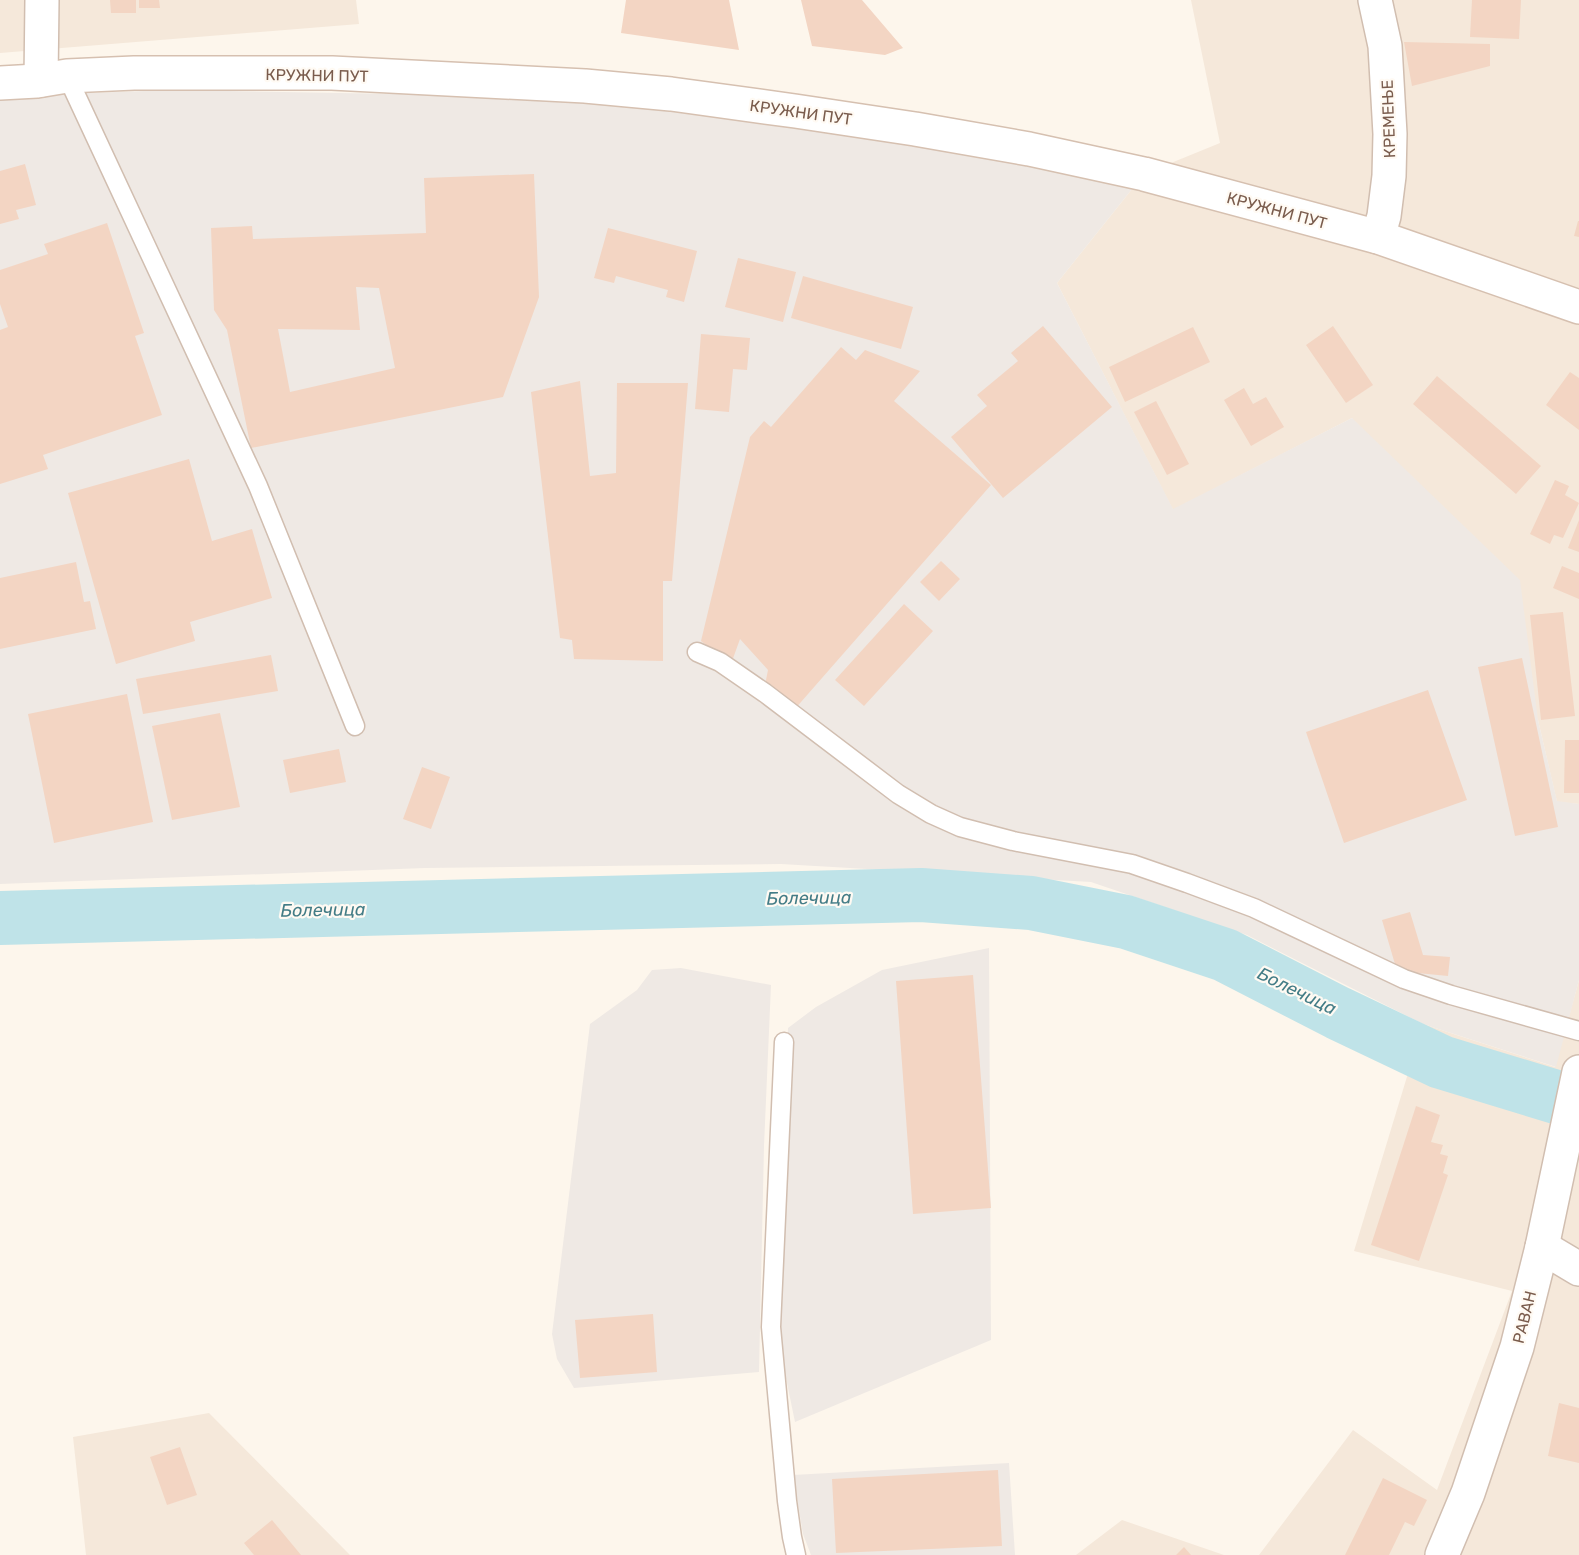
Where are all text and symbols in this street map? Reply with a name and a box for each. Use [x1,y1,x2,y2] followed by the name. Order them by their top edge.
[265,65,369,86] street label: КРУЖНИ ПУТ
[1378,79,1399,158] street label: КРЕМЕЊЕ
[749,96,853,129] street label: КРУЖНИ ПУТ
[1225,188,1329,233] street label: КРУЖНИ ПУТ
[766,886,852,910] water label: Болечица
[280,898,366,922] water label: Болечица
[1254,962,1340,1020] water label: Болечица
[1509,1289,1540,1346] street label: РАВАН

